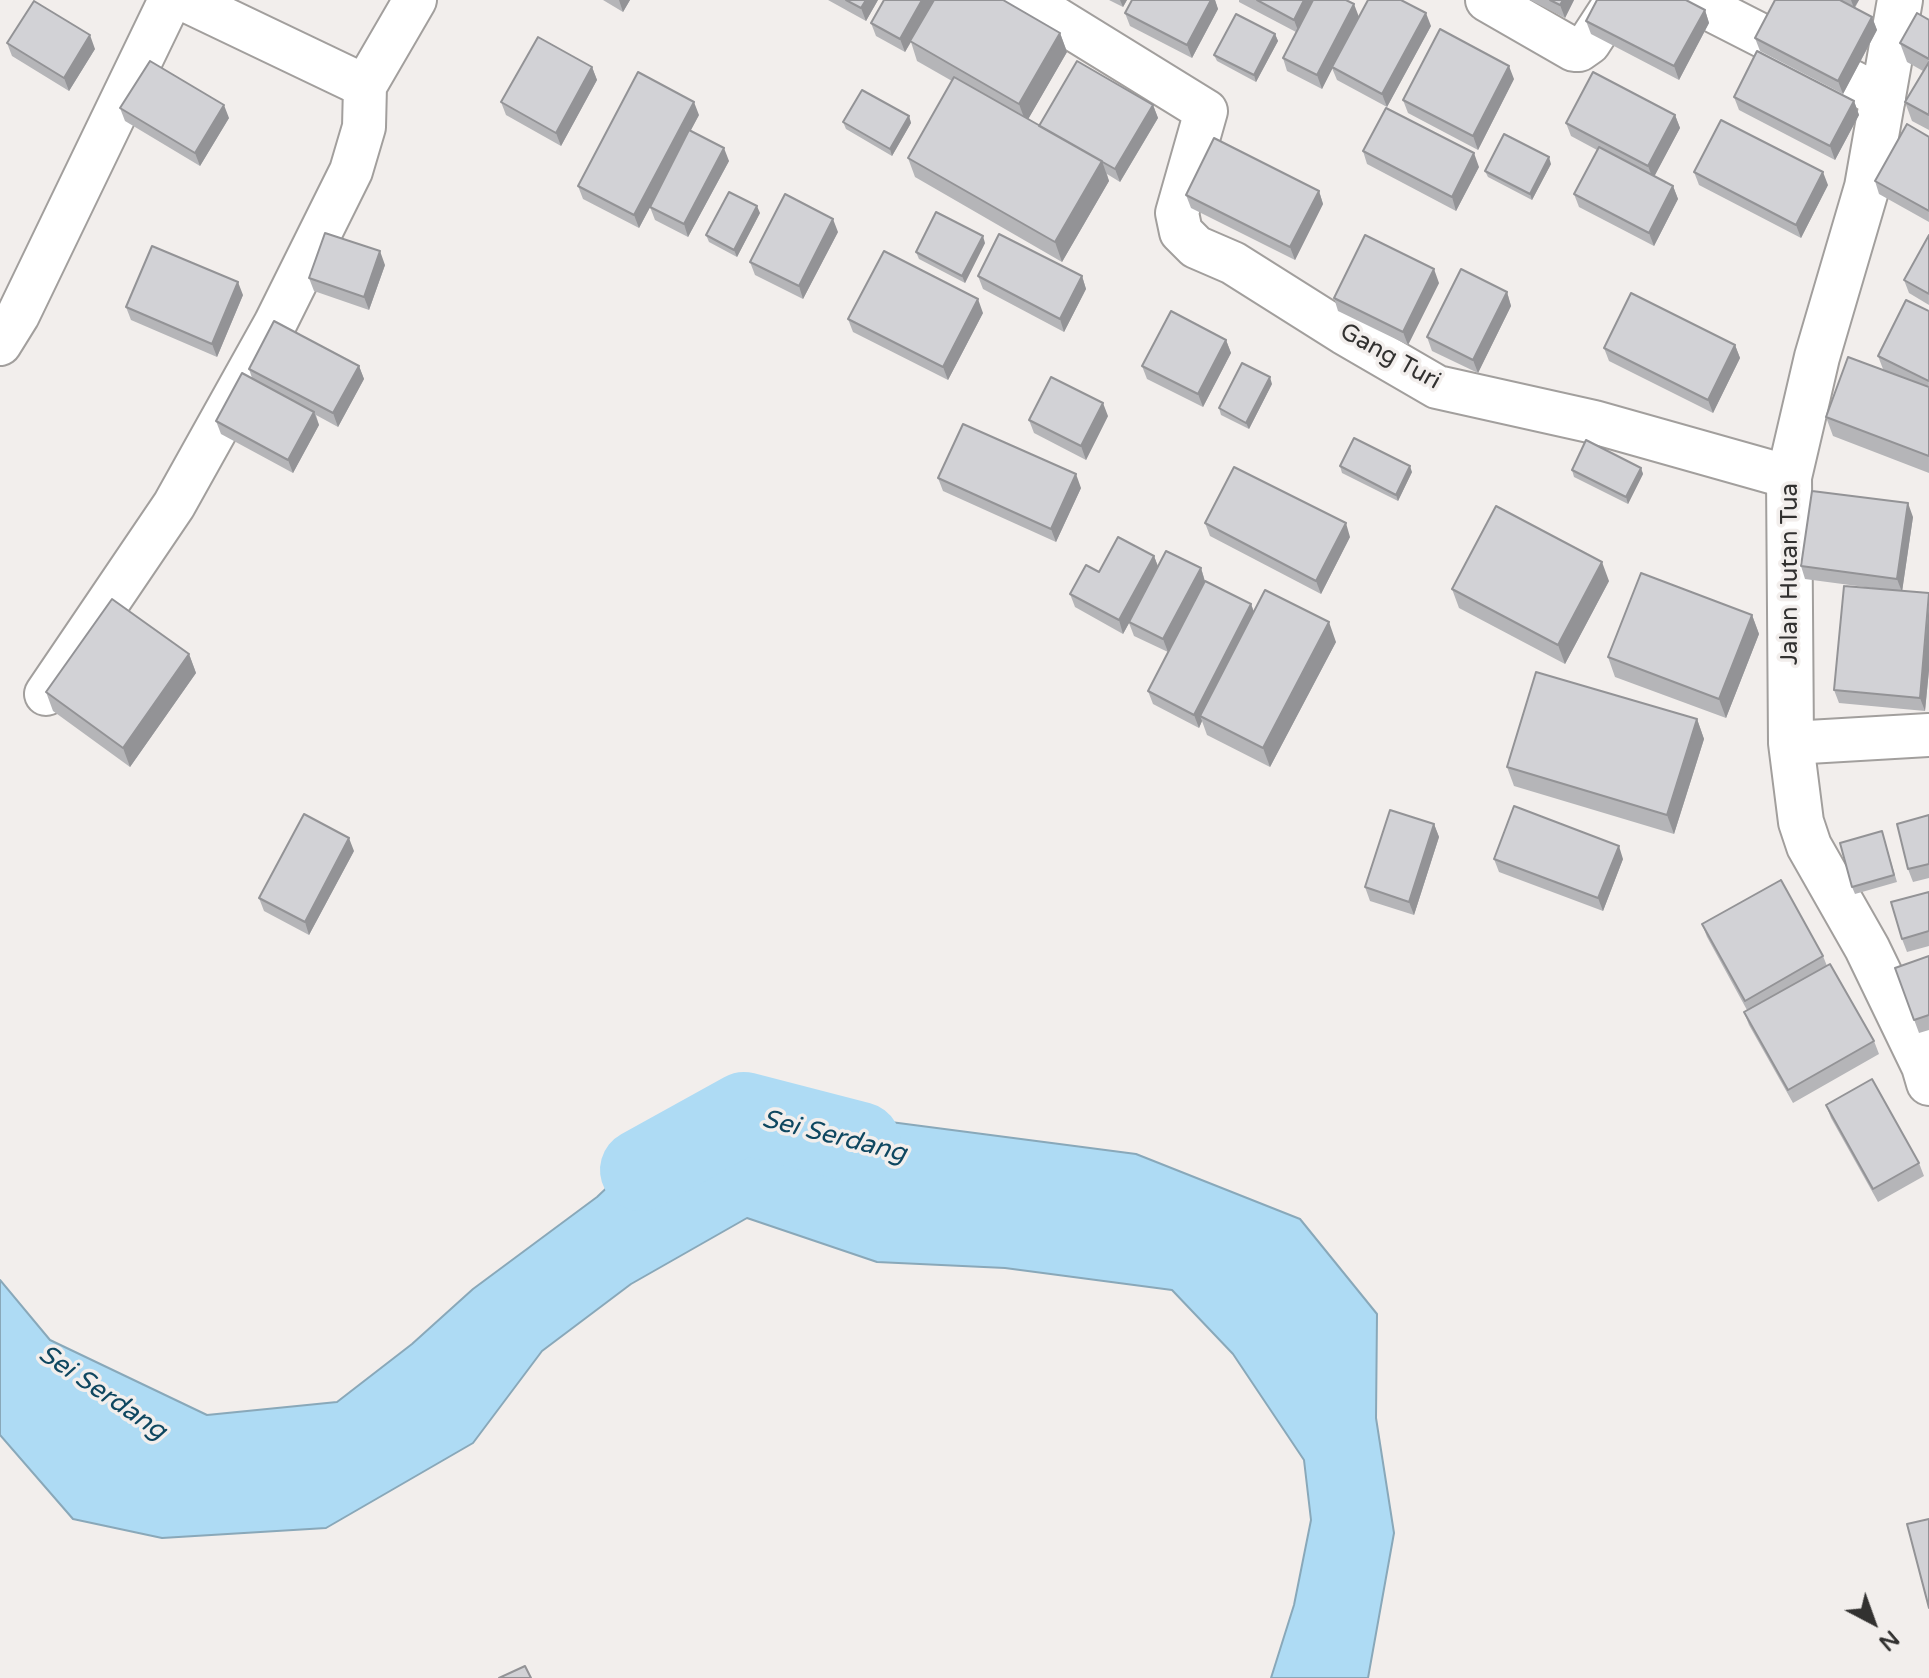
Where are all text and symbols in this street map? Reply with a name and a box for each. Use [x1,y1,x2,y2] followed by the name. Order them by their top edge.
[1335,318,1445,396] street label: Gang Turi
[1777,483,1805,665] street label: Jalan Hutan Tua
[759,1104,909,1170] water label: Sei Serdang
[32,1339,172,1447] water label: Sei Serdang
[1833,1582,1913,1662] north arrow
[1874,1624,1904,1656] text: N

